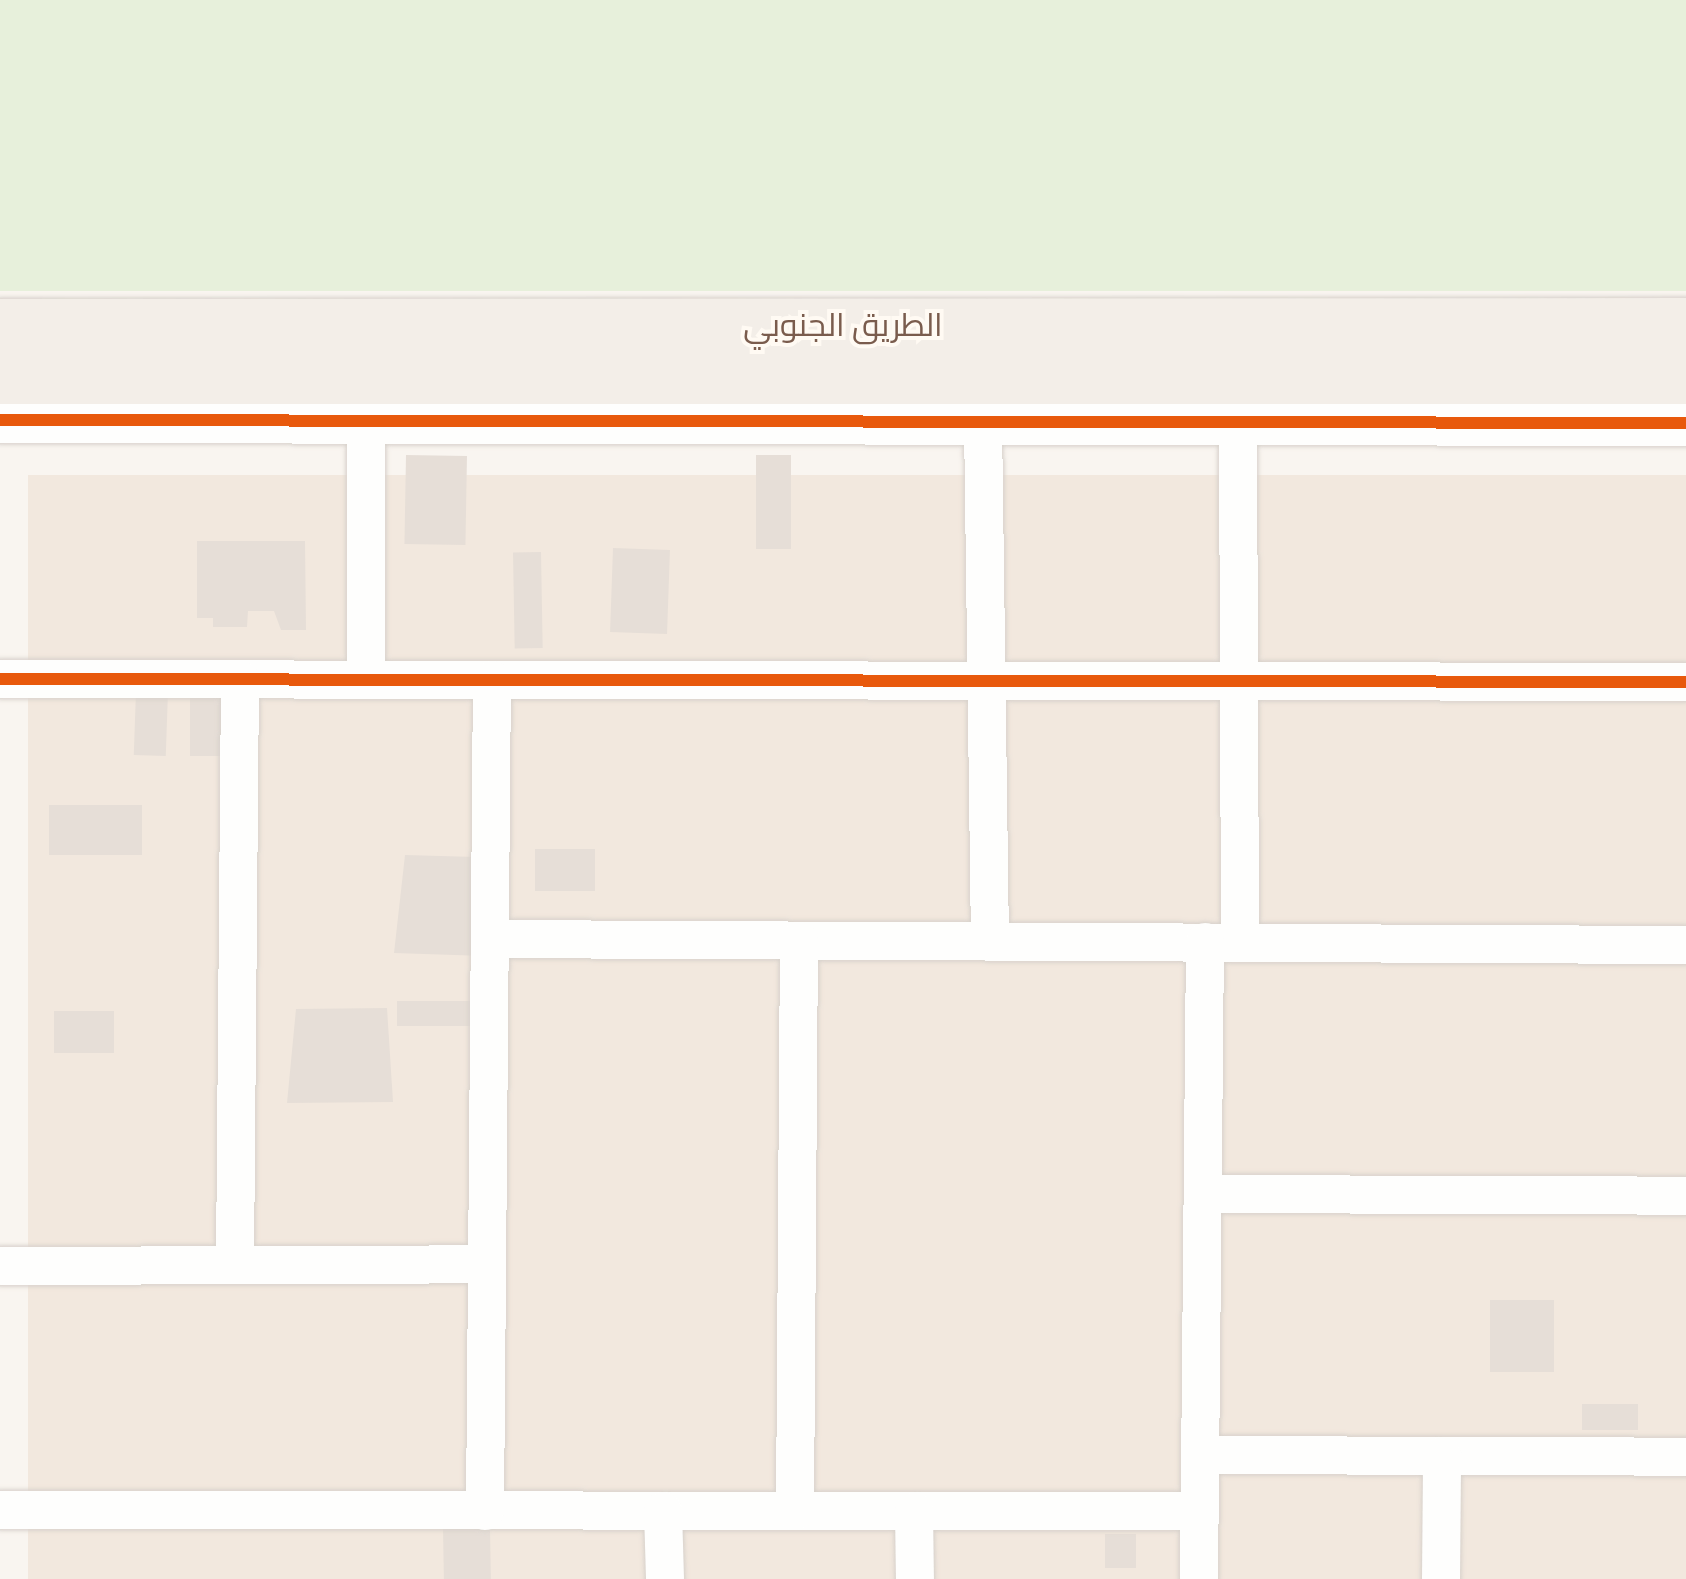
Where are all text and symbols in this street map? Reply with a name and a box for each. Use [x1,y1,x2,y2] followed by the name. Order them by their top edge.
[743,306,943,344] street label: الطريق الجنوبي

